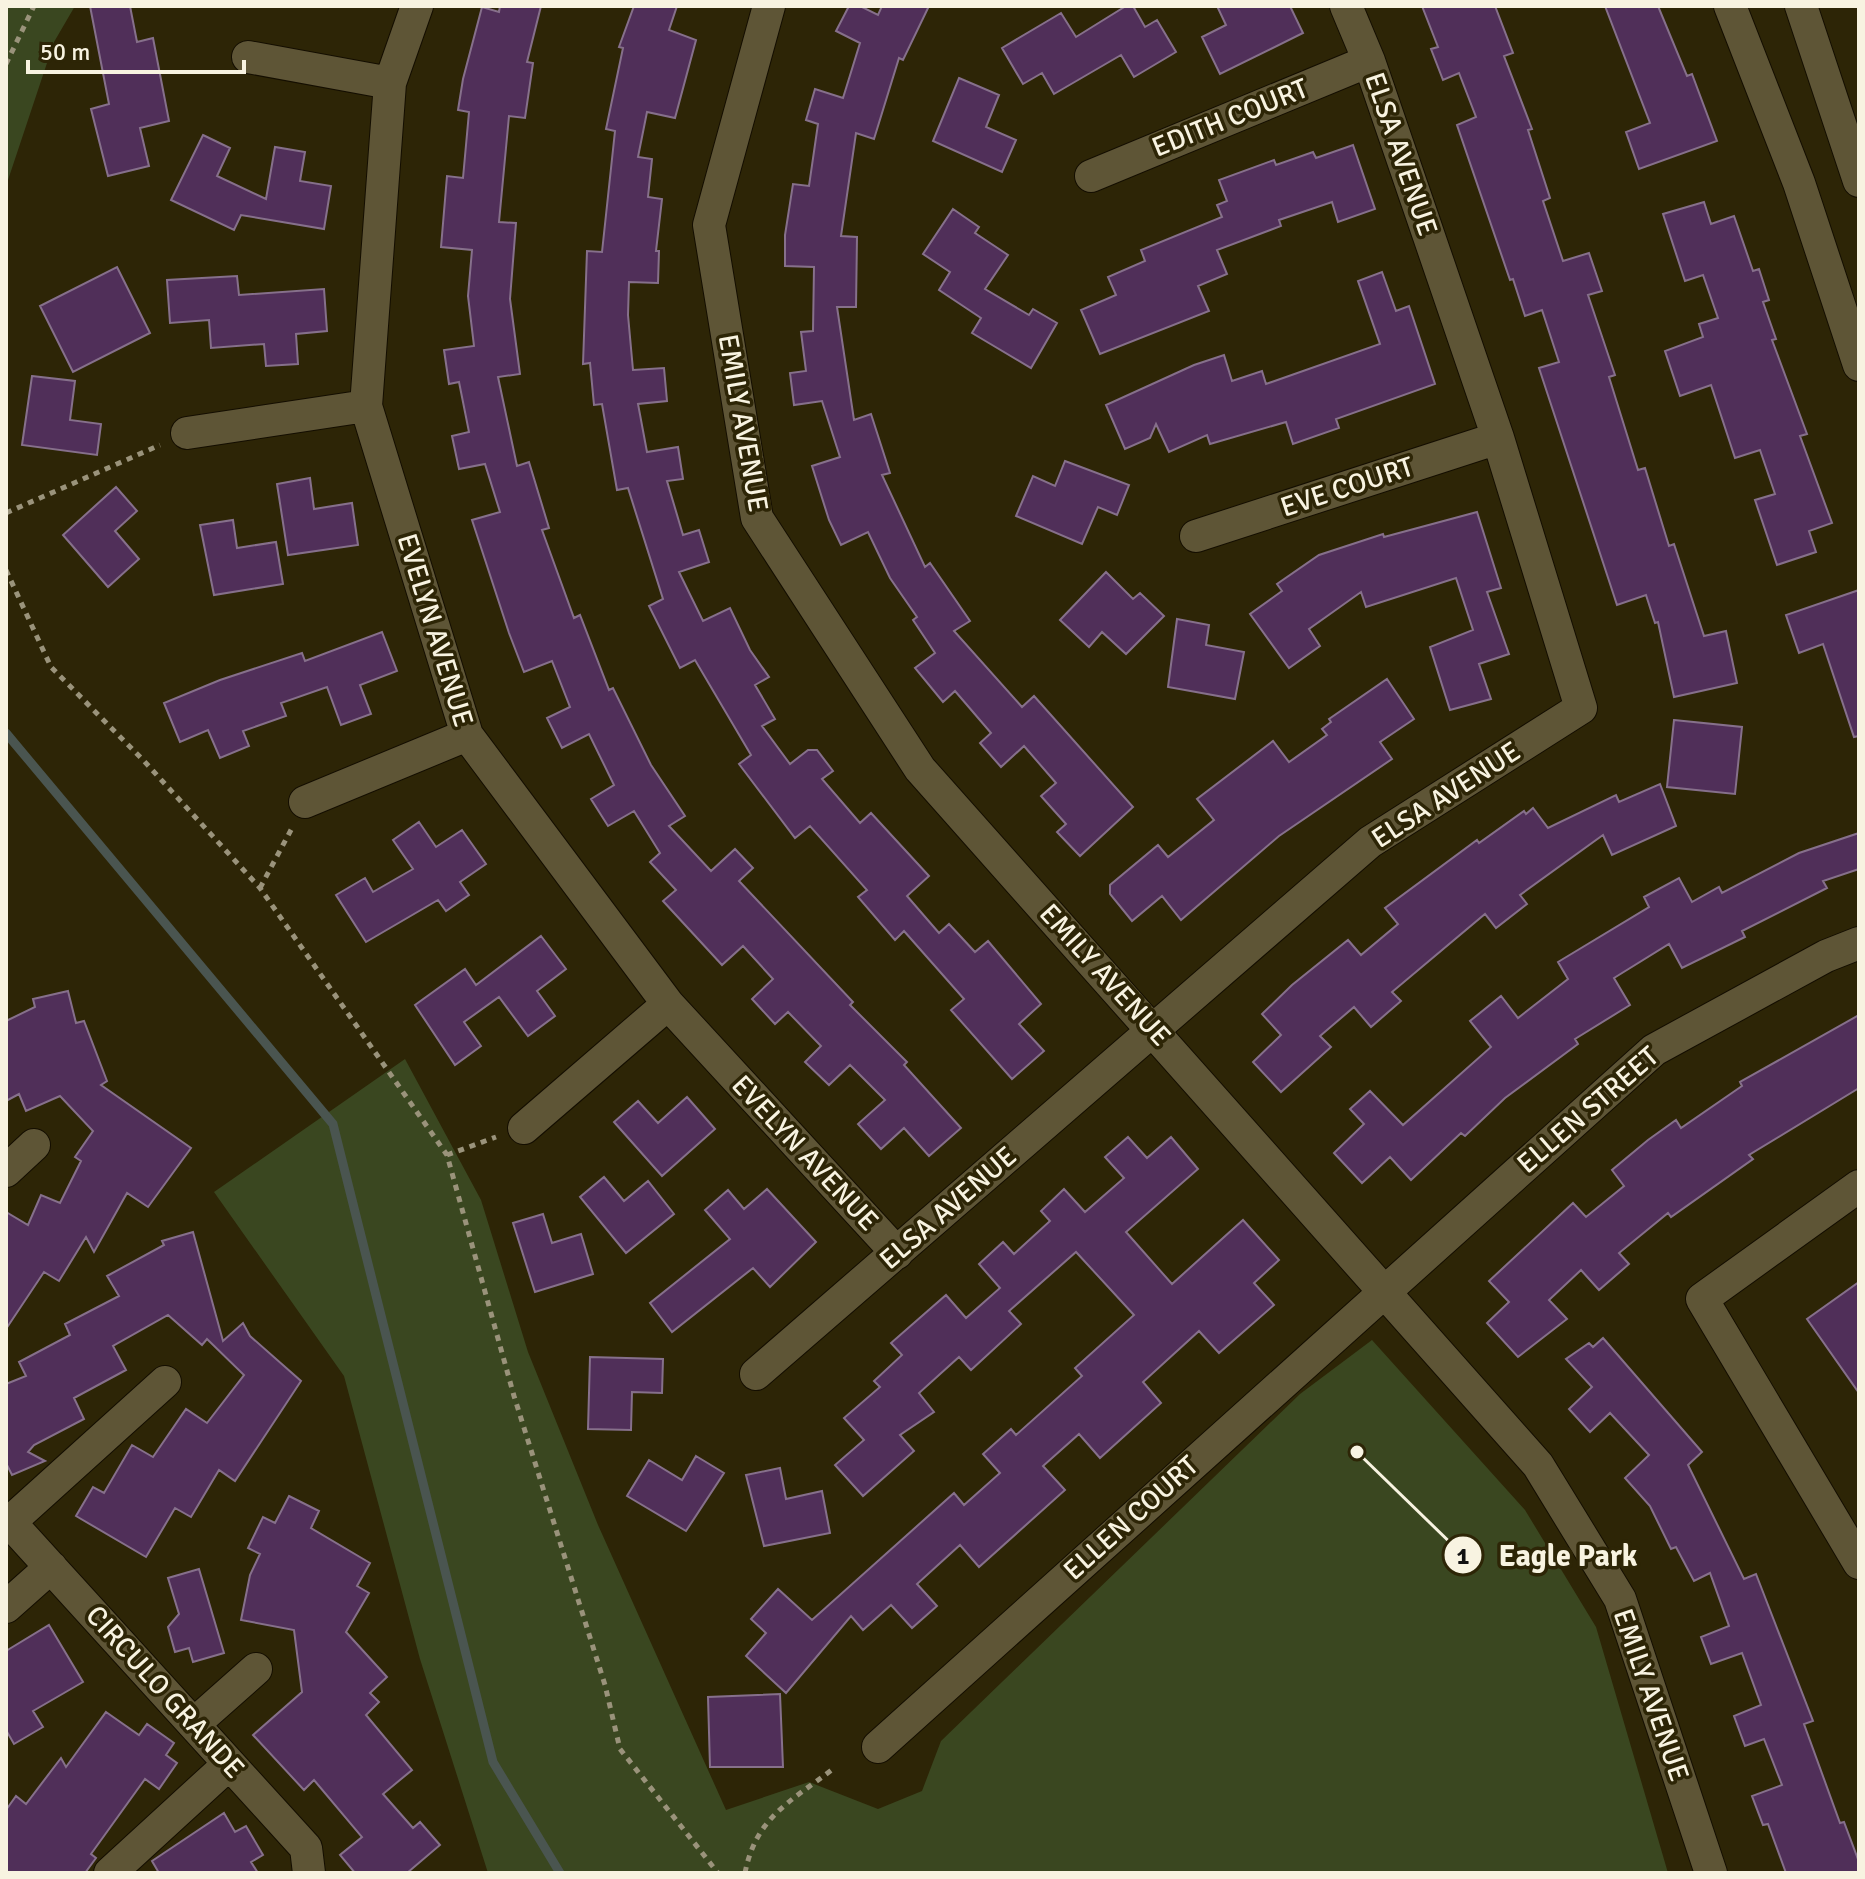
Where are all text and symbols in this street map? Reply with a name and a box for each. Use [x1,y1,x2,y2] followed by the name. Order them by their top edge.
[28,24,244,74] scale bar
[40,37,90,67] text: 50 m
[1357,68,1445,240] street label: ELSA AVENUE
[1147,71,1313,165] street label: EDITH COURT
[711,331,775,515] street label: EMILY AVENUE
[1276,449,1418,524] street label: EVE COURT
[389,529,481,731] street label: EVELYN AVENUE
[1365,734,1527,856] street label: ELSA AVENUE
[1032,897,1178,1053] street label: EMILY AVENUE
[1510,1039,1666,1181] street label: ELLEN STREET
[724,1068,886,1238] street label: EVELYN AVENUE
[873,1139,1023,1277] street label: ELSA AVENUE
[1057,1448,1206,1587] street label: ELLEN COURT
[1443,1528,1654,1582] callout: Eagle Park
[1499,1538,1638,1575] text: Eagle Park
[1457,1541,1470,1571] text: 1
[79,1599,251,1785] street label: CIRCULO GRANDE
[1606,1604,1696,1786] street label: EMILY AVENUE

